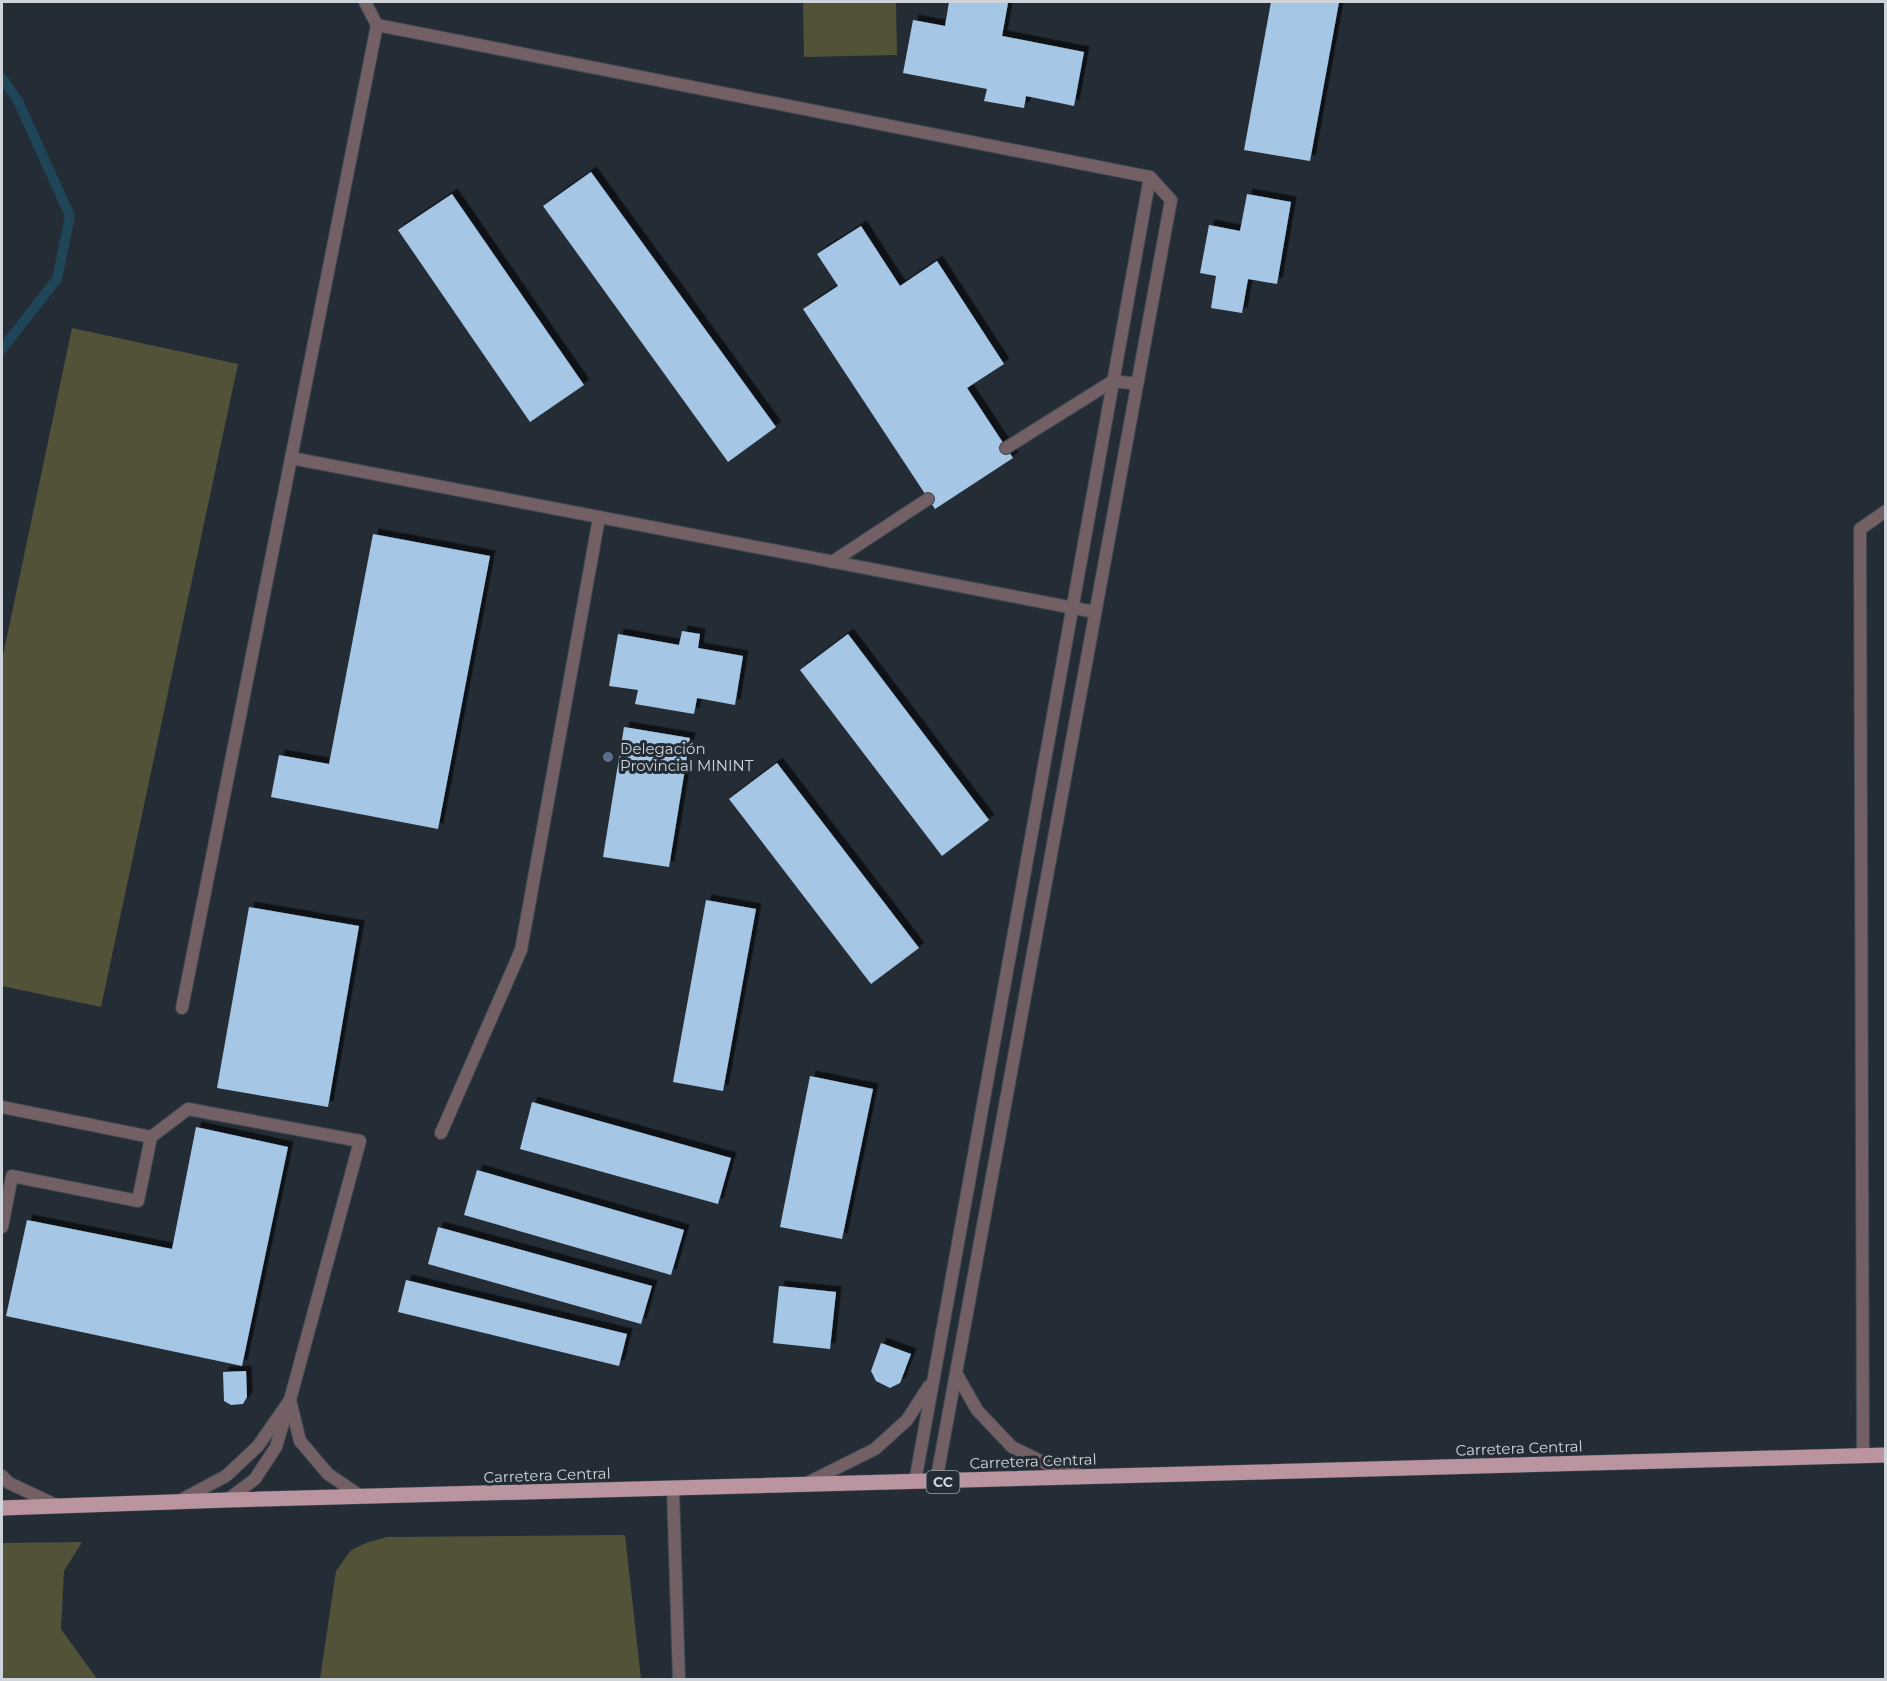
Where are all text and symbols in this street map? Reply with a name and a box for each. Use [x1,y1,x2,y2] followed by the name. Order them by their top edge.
[620,739,754,775] place label: Delegación Provincial MININT
[601,750,615,764] marker: Delegación Provincial MININT
[1455,1436,1583,1460] street label: Carretera Central
[969,1449,1097,1473] street label: Carretera Central
[483,1463,611,1487] street label: Carretera Central
[926,1471,960,1493] road number: CC

